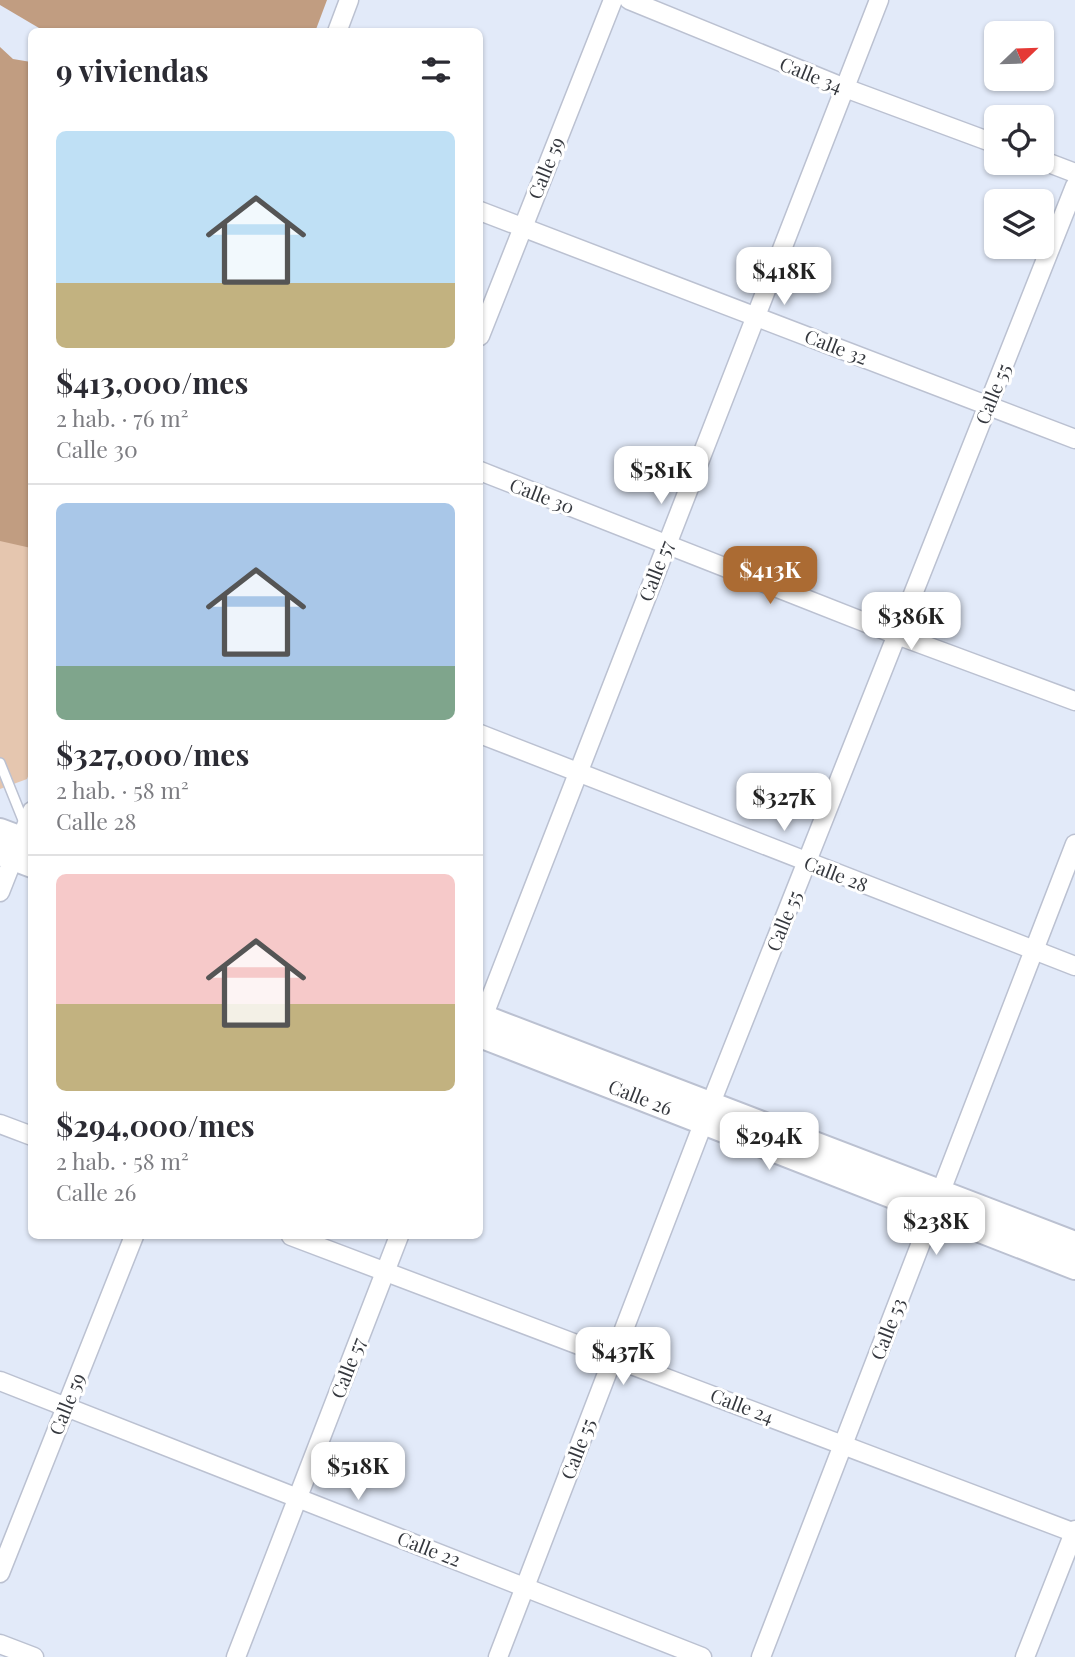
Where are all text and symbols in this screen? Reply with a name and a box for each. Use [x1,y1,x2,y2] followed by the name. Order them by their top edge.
[984,21,1054,91] north arrow
[984,21,1054,259] map controls
[56,50,209,90] text: 9 viviendas
[776,50,847,98] street label: Calle 34
[417,51,455,89] icon: filters
[984,105,1054,175] button: locate
[521,133,569,203] street label: Calle 59
[193,177,319,303] icon: home
[984,189,1054,259] button: layers
[735,247,833,307] pin: $418K
[752,254,816,285] text: $418K
[801,322,871,370] street label: Calle 32
[968,359,1016,428] street label: Calle 55
[56,362,248,402] text: $413,000/mes
[56,402,188,433] text: 2 hab. · 76 m²
[56,433,138,464] text: Calle 30
[612,447,710,506] pin: $581K
[630,453,692,484] text: $581K
[506,471,579,519] street label: Calle 30
[632,536,679,605] street label: Calle 57
[721,546,819,606] pin: $413K
[193,549,319,675] icon: home
[739,553,801,584] text: $413K
[862,592,960,652] pin: $386K
[878,599,944,630] text: $386K
[56,734,249,774] text: $327,000/mes
[56,774,189,805] text: 2 hab. · 58 m²
[735,774,833,833] pin: $327K
[752,780,816,811] text: $327K
[56,805,137,836] text: Calle 28
[801,849,872,897] street label: Calle 28
[759,886,807,955] street label: Calle 55
[193,920,319,1046] icon: home
[605,1072,676,1121] street label: Calle 26
[56,1105,255,1145] text: $294,000/mes
[720,1112,818,1172] pin: $294K
[736,1119,802,1150] text: $294K
[56,1145,189,1176] text: 2 hab. · 58 m²
[56,1176,136,1207] text: Calle 26
[887,1198,985,1257] pin: $238K
[903,1204,969,1235] text: $238K
[863,1294,911,1363] street label: Calle 53
[574,1328,672,1387] pin: $437K
[324,1333,371,1402] street label: Calle 57
[591,1334,655,1365] text: $437K
[42,1369,90,1439] street label: Calle 59
[707,1381,778,1429] street label: Calle 24
[554,1414,601,1483] street label: Calle 55
[309,1442,407,1502] pin: $518K
[327,1449,389,1480] text: $518K
[394,1524,465,1572] street label: Calle 22

